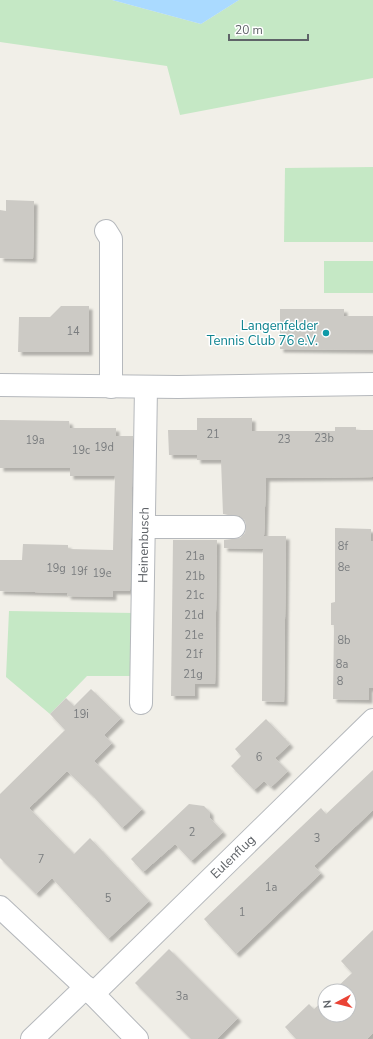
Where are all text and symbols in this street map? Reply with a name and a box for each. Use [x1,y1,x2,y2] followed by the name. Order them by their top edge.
[229,16,308,42] scale bar
[235,22,263,38] text: 20 m
[207,317,318,350] place label: Langenfelder Tennis Club 76 e.V.
[66,324,80,339] house number: 14
[321,328,331,338] marker: Langenfelder Tennis Club 76 e.V.
[206,427,220,442] house number: 21
[314,431,334,446] house number: 23b
[277,432,291,447] house number: 23
[25,433,45,448] house number: 19a
[94,440,114,455] house number: 19d
[72,443,90,458] house number: 19c
[134,507,154,583] street label: Heinenbusch
[338,539,348,554] house number: 8f
[185,549,205,564] house number: 21a
[338,560,350,575] house number: 8e
[46,561,66,576] house number: 19g
[71,564,88,579] house number: 19f
[92,566,112,581] house number: 19e
[185,569,205,584] house number: 21b
[186,588,204,603] house number: 21c
[184,608,204,623] house number: 21d
[184,628,204,643] house number: 21e
[337,633,351,648] house number: 8b
[186,647,203,662] house number: 21f
[336,657,348,672] house number: 8a
[183,667,203,682] house number: 21g
[337,674,344,689] house number: 8
[73,707,89,722] house number: 19i
[256,750,263,765] house number: 6
[189,825,195,840] house number: 2
[207,831,259,883] street label: Eulenflug
[314,831,320,846] house number: 3
[38,852,44,867] house number: 7
[265,880,277,895] house number: 1a
[105,891,112,906] house number: 5
[239,905,245,920] house number: 1
[317,983,357,1023] north arrow
[176,989,188,1004] house number: 3a
[320,999,336,1009] text: N

